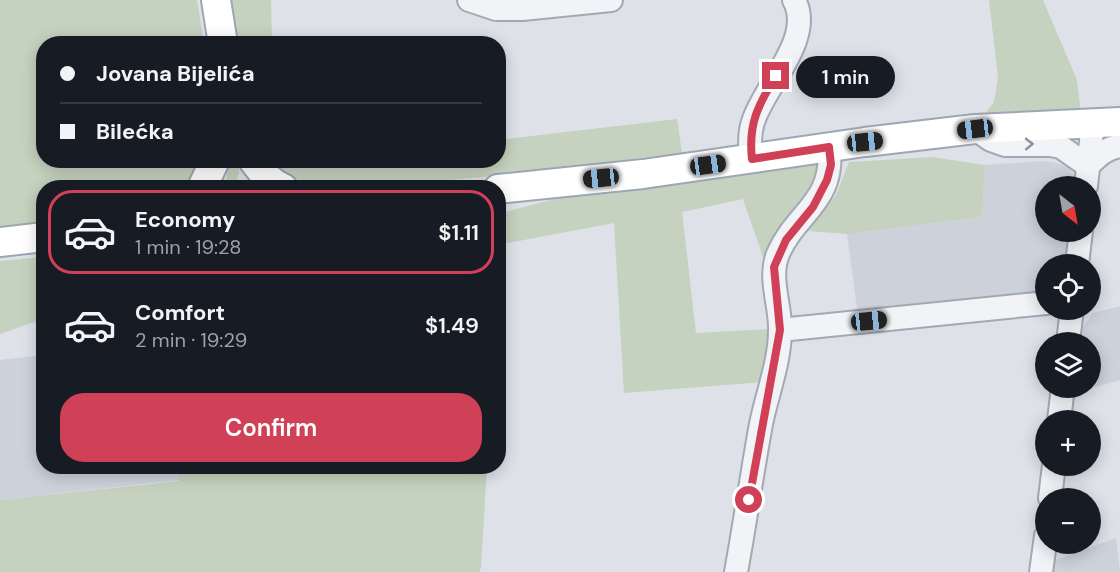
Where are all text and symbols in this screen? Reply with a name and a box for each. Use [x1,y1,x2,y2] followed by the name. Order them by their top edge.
[797,55,896,97] callout: 1 min
[96,59,255,88] text: Jovana Bijelića
[762,62,789,89] route end
[822,64,869,90] text: 1 min
[96,117,174,146] text: Bilećka
[956,118,994,140] car
[846,131,884,153] car
[1025,138,1034,151] one-way arrow
[689,154,727,176] car
[582,167,620,189] car
[1035,176,1101,242] north arrow
[1035,176,1101,554] map controls
[63,205,117,259] icon: car
[135,205,235,234] text: Economy
[438,218,479,247] text: $1.11
[135,234,241,260] text: 1 min · 19:28
[1035,254,1101,320] button: locate
[63,298,117,352] icon: car
[135,298,225,327] text: Comfort
[850,310,888,332] car
[425,311,479,340] text: $1.49
[135,327,247,353] text: 2 min · 19:29
[1035,332,1101,398] button: layers
[60,393,482,462] button: Confirm
[1035,410,1101,476] button: +
[735,486,762,513] route start
[1035,488,1101,554] button: −

